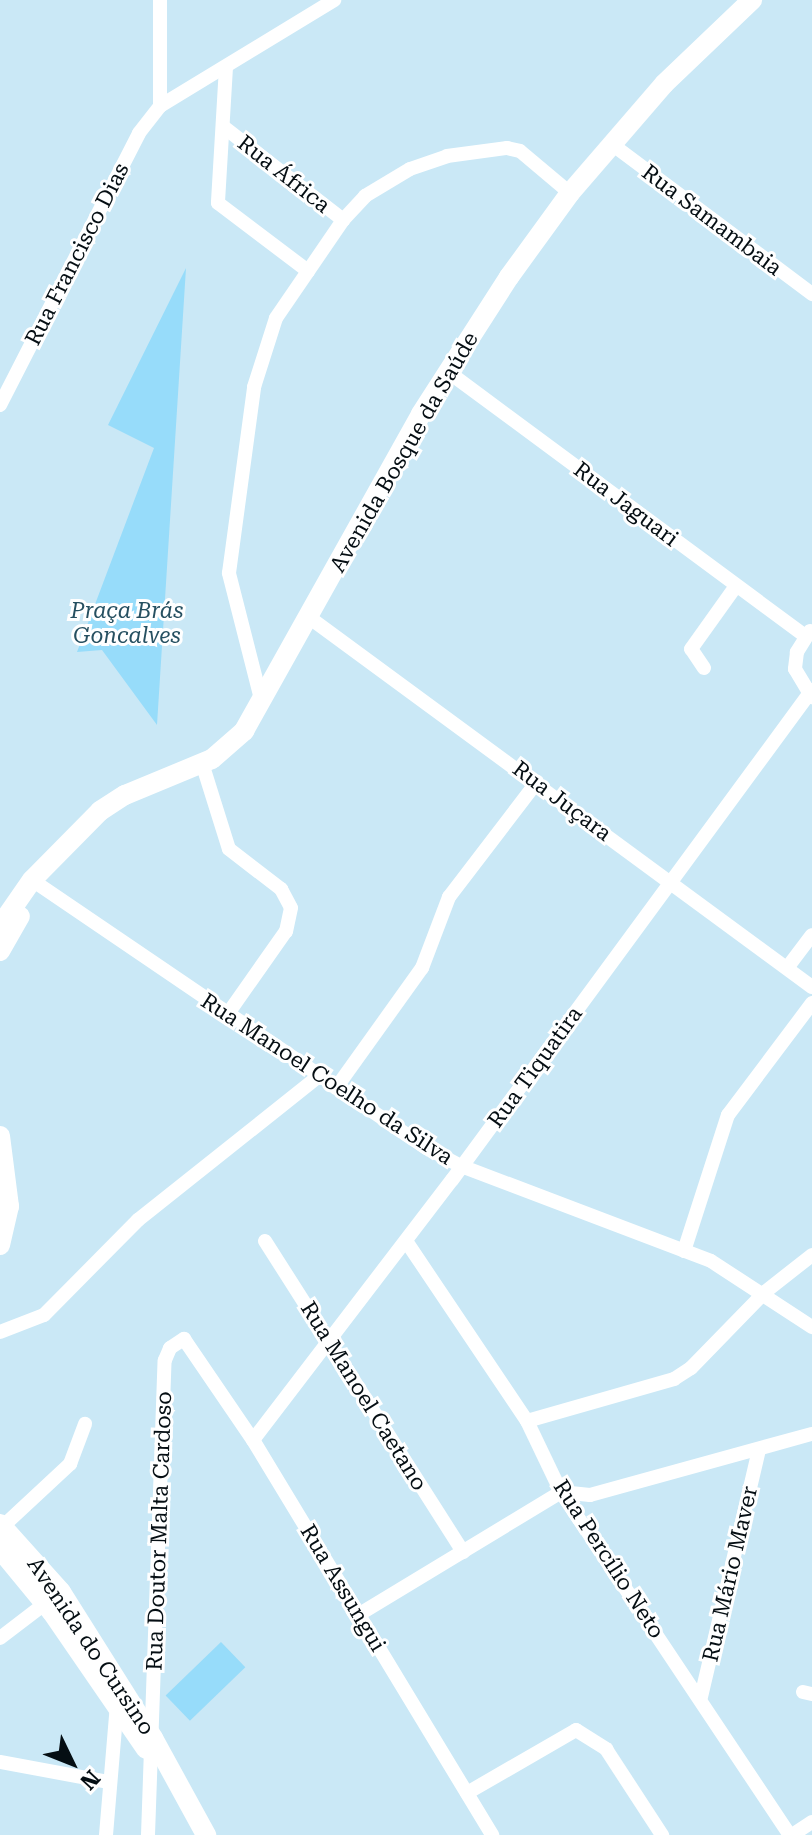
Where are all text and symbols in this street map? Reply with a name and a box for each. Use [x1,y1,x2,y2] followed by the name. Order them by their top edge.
[232,130,336,218] street label: Rua África
[19,158,135,350] street label: Rua Francisco Dias
[637,159,787,281] street label: Rua Samambaia
[324,327,484,577] street label: Avenida Bosque da Saúde
[569,456,683,552] street label: Rua Jaguari
[71,597,183,648] park label: Praça Brás Goncalves
[507,755,617,847] street label: Rua Juçara
[196,988,458,1170] street label: Rua Manoel Coelho da Silva
[482,1001,588,1133] street label: Rua Tiquatira
[295,1297,433,1495] street label: Rua Manoel Caetano
[141,1391,177,1671] street label: Rua Doutor Malta Cardoso
[548,1475,670,1643] street label: Rua Percílio Neto
[697,1484,763,1664] street label: Rua Mário Maver
[295,1520,391,1656] street label: Rua Assungui
[22,1552,160,1740] street label: Avenida do Cursino
[32,1723,112,1803] north arrow
[75,1765,105,1794] text: N

